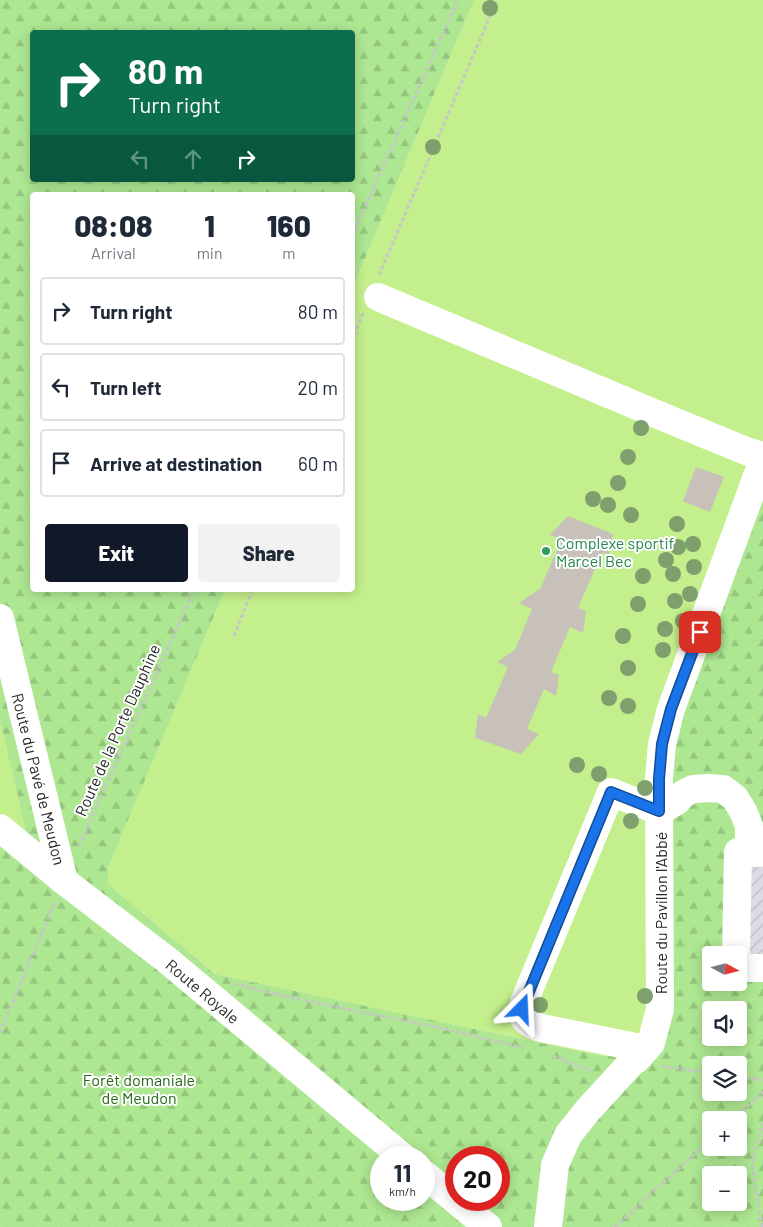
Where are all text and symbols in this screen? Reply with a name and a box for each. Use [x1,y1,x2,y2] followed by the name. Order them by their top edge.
[128,49,203,91] text: 80 m
[45,50,110,115] icon: right
[128,91,221,117] text: Turn right
[126,145,154,173] icon: left
[179,145,207,173] icon: ahead
[232,145,260,173] icon: right
[74,207,153,243] text: 08:08
[204,207,215,243] text: 1
[267,207,311,243] text: 160
[91,243,136,262] text: Arrival
[197,243,223,262] text: min
[282,243,295,262] text: m
[47,297,75,325] icon: right
[90,300,172,323] text: Turn right
[298,300,338,323] text: 80 m
[47,373,75,401] icon: left
[90,376,161,399] text: Turn left
[298,376,338,399] text: 20 m
[47,449,75,477] icon: arrive
[90,452,262,475] text: Arrive at destination
[298,452,338,475] text: 60 m
[45,524,188,582] button: Exit
[198,524,340,582] button: Share
[556,533,675,570] place label: Complexe sportif Marcel Bec
[540,545,552,557] marker: Complexe sportif Marcel Bec
[679,611,721,653] pin
[686,618,714,646] icon: arrive
[70,641,164,819] street label: Route de la Porte Dauphine
[8,691,70,867] street label: Route du Pavé de Meudon
[651,832,670,994] street label: Route du Pavillon l'Abbé
[702,946,748,991] north arrow
[702,946,747,1211] map controls
[162,955,244,1027] street label: Route Royale
[495,982,547,1034] position arrow
[702,1001,747,1046] button: sound
[702,1056,747,1101] button: layers
[83,1070,195,1107] park label: Forêt domaniale de Meudon
[702,1111,747,1156] button: +
[445,1146,510,1211] speed limit sign: 20
[394,1157,411,1187] text: 11
[702,1166,747,1211] button: −
[389,1184,416,1198] text: km/h

